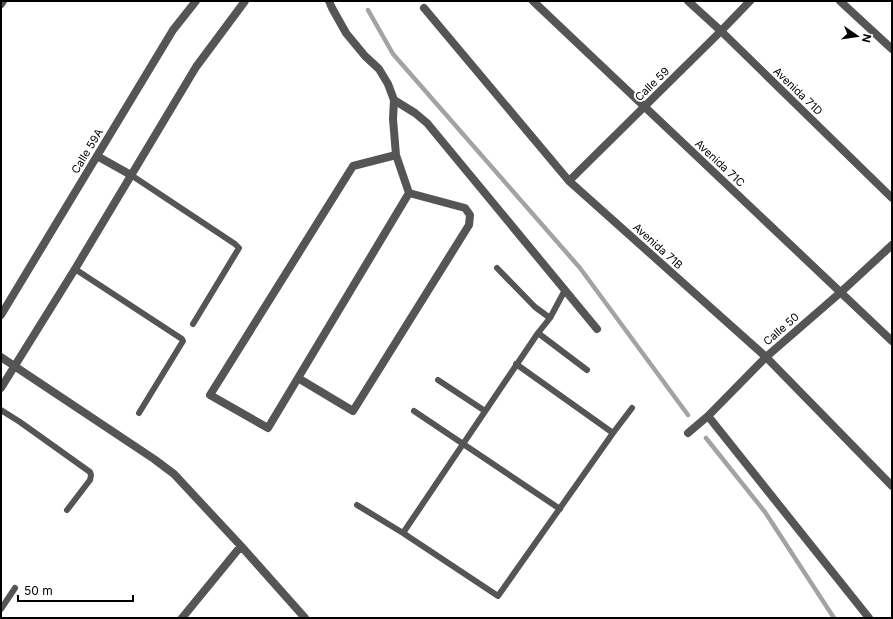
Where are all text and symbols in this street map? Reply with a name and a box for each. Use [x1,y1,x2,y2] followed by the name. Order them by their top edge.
[837,16,877,56] north arrow
[859,33,875,44] text: N
[632,64,672,104] street label: Calle 59
[770,64,826,118] street label: Avenida 71D
[68,126,106,176] street label: Calle 59A
[692,136,748,190] street label: Avenida 71C
[630,220,686,272] street label: Avenida 71B
[760,310,802,348] street label: Calle 50
[18,577,133,603] scale bar
[24,583,53,598] text: 50 m

